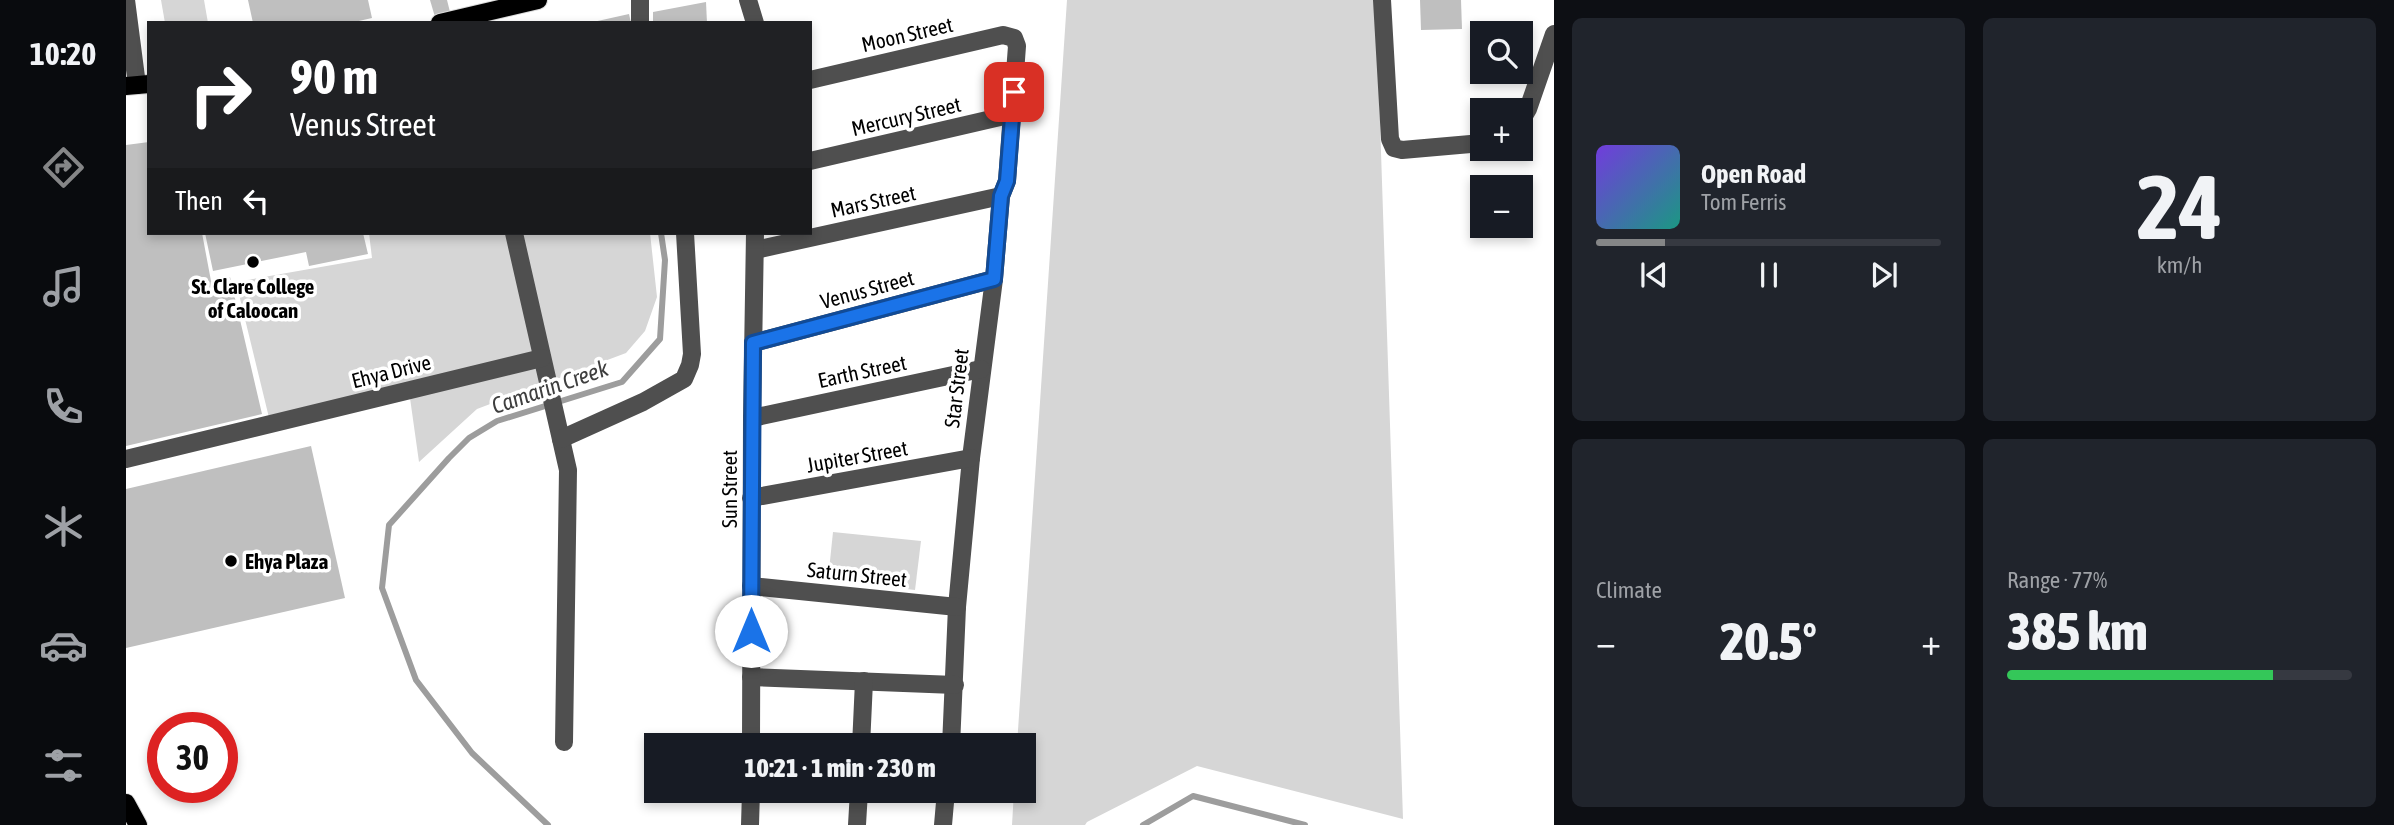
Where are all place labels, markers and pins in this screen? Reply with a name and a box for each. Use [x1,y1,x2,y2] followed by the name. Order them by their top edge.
[984,62,1044,122] pin
[245,254,261,270] marker: St. Clare College of Caloocan
[192,274,314,322] place label: St. Clare College of Caloocan
[245,549,328,573] place label: Ehya Plaza
[223,553,239,569] marker: Ehya Plaza

